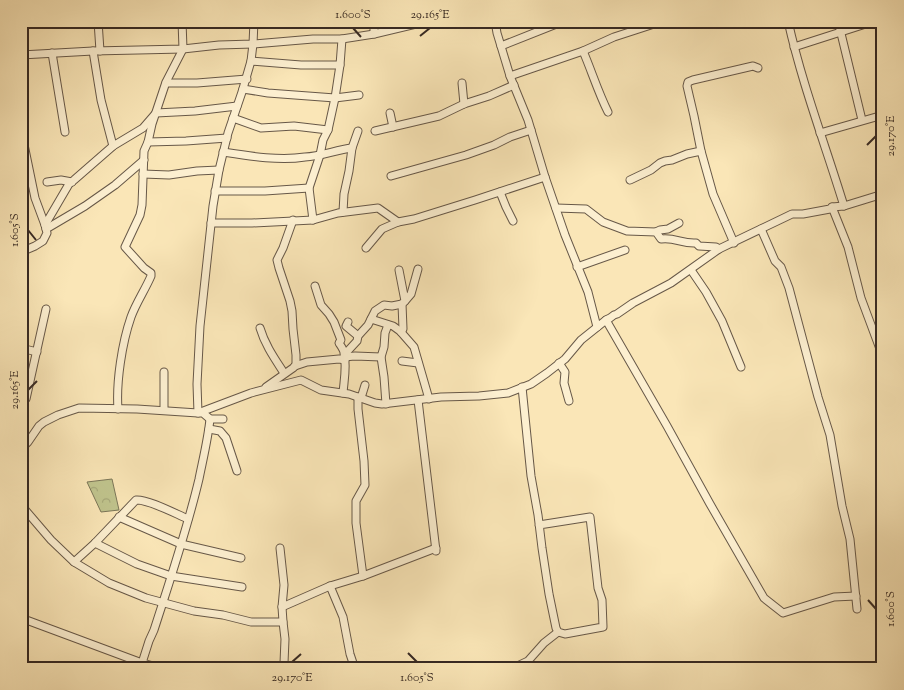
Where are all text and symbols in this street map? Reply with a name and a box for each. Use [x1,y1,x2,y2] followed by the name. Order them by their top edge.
[335,6,371,24] text: 1.600°S
[411,6,450,24] text: 29.165°E
[882,115,900,156] text: 29.170°E
[6,213,24,247] text: 1.605°S
[6,370,24,409] text: 29.165°E
[882,591,900,627] text: 1.600°S
[272,669,313,687] text: 29.170°E
[400,669,434,687] text: 1.605°S

